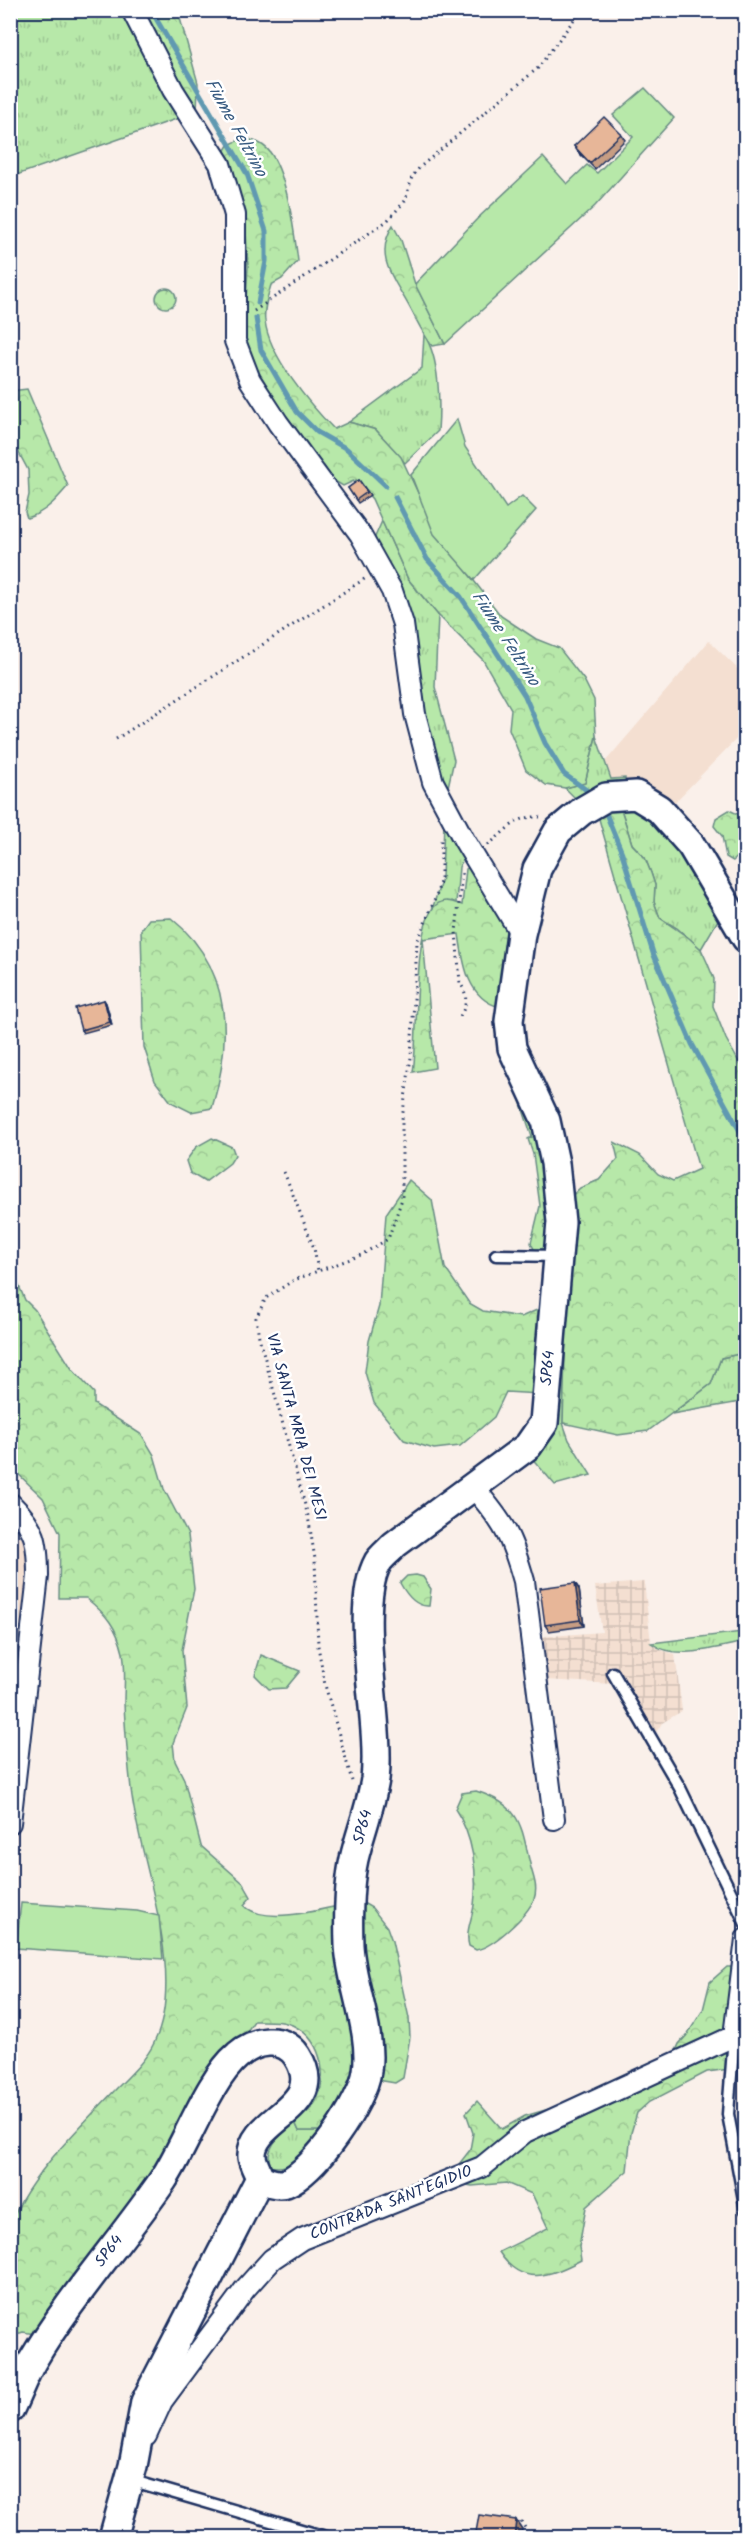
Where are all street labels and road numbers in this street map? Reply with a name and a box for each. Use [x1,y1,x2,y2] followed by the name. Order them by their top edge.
[259,1331,333,1523] street label: VIA SANTA MRIA DEI MESI
[534,1349,562,1386] street label: SP64
[346,1807,380,1847] street label: SP64
[306,2159,476,2247] street label: CONTRADA SANT'EGIDIO
[89,2229,130,2272] street label: SP64

